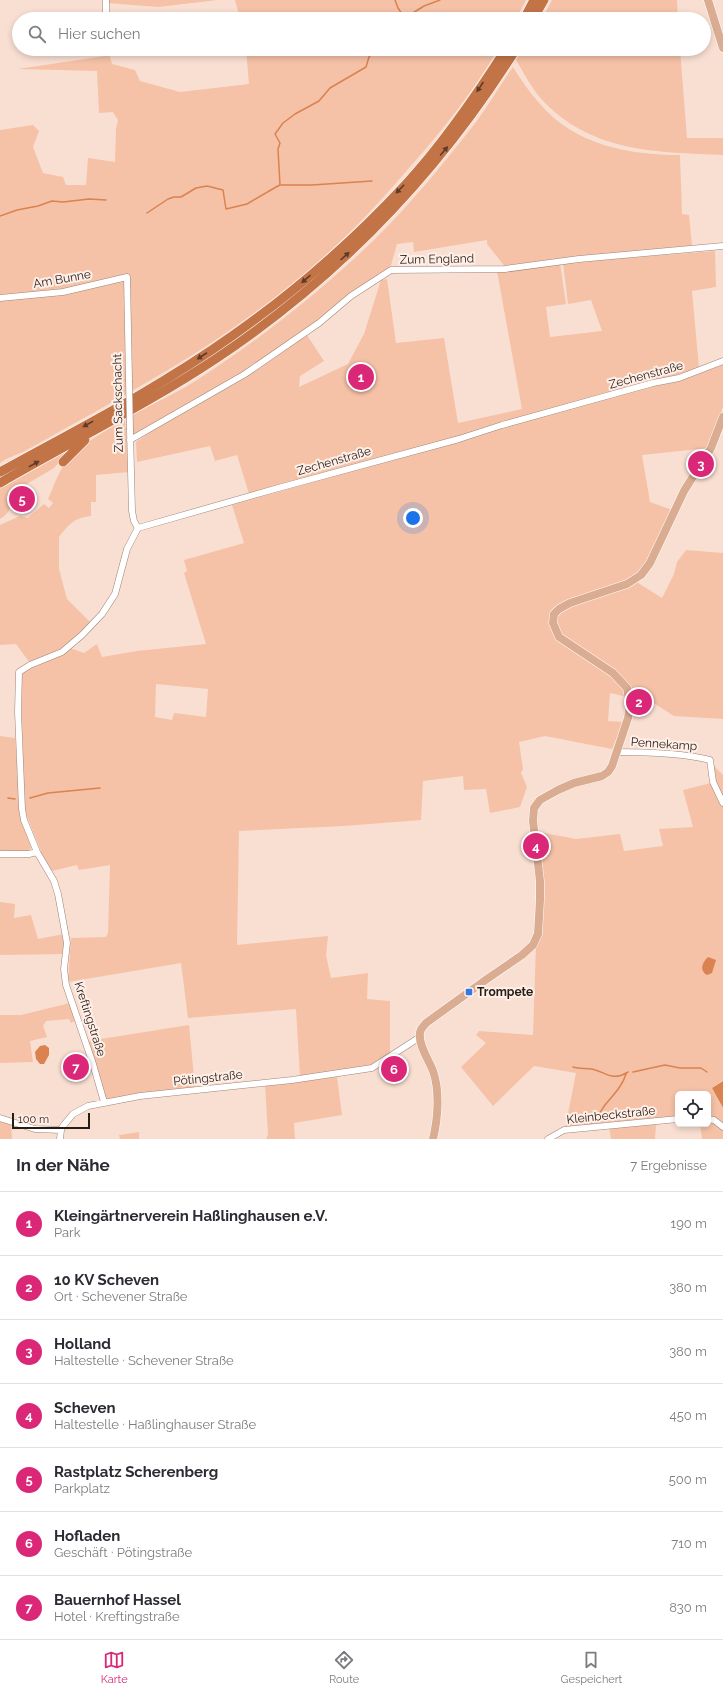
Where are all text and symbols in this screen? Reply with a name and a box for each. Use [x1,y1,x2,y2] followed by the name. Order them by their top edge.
[12,12,711,56] search box
[26,23,48,45] icon: search
[58,25,141,43] text: Hier suchen
[476,82,484,92] one-way arrow
[440,146,448,157] one-way arrow
[395,184,405,194] one-way arrow
[400,251,474,267] street label: Zum England
[341,252,350,261] one-way arrow
[32,267,92,291] street label: Am Bunne
[301,275,312,284] one-way arrow
[197,352,207,360] one-way arrow
[110,353,126,453] street label: Zum Sackschacht
[607,358,685,392] street label: Zechenstraße
[348,362,374,392] pin: 1
[82,420,94,427] one-way arrow
[295,444,373,478] street label: Zechenstraße
[688,449,714,479] pin: 3
[28,460,40,467] one-way arrow
[9,484,35,514] pin: 5
[403,508,423,528] your location
[626,687,652,717] pin: 2
[630,735,698,753] street label: Pennekamp
[523,831,549,861] pin: 4
[71,980,109,1058] street label: Kreftingstraße
[477,985,533,999] place label: Trompete
[464,987,474,997] marker: Trompete
[63,1052,89,1082] pin: 7
[381,1054,407,1084] pin: 6
[173,1067,243,1089] street label: Pötingstraße
[675,1091,711,1127] map controls
[675,1091,711,1127] button: locate
[566,1103,656,1127] street label: Kleinbeckstraße
[12,1111,90,1130] scale bar
[18,1113,49,1126] text: 100 m
[16,1155,110,1175] text: In der Nähe
[630,1158,707,1173] text: 7 Ergebnisse
[54,1207,328,1225] text: Kleingärtnerverein Haßlinghausen e.V.
[26,1216,32,1231] text: 1
[671,1216,707,1231] text: 190 m
[54,1225,81,1240] text: Park
[54,1271,159,1289] text: 10 KV Scheven
[25,1280,33,1295] text: 2
[669,1280,707,1295] text: 380 m
[54,1289,187,1304] text: Ort · Schevener Straße
[54,1335,111,1353] text: Holland
[25,1344,33,1359] text: 3
[669,1344,707,1359] text: 380 m
[54,1353,234,1368] text: Haltestelle · Schevener Straße
[54,1399,116,1417] text: Scheven
[25,1408,33,1423] text: 4
[670,1408,707,1423] text: 450 m
[54,1417,256,1432] text: Haltestelle · Haßlinghauser Straße
[54,1463,218,1481] text: Rastplatz Scherenberg
[25,1472,33,1487] text: 5
[669,1472,707,1487] text: 500 m
[54,1481,110,1496] text: Parkplatz
[54,1527,120,1545] text: Hofladen
[25,1536,33,1551] text: 6
[671,1536,707,1551] text: 710 m
[54,1545,192,1560] text: Geschäft · Pötingstraße
[54,1591,181,1609] text: Bauernhof Hassel
[25,1600,33,1615] text: 7
[669,1600,707,1615] text: 830 m
[54,1609,180,1624] text: Hotel · Kreftingstraße
[101,1649,128,1686] tab: Karte
[329,1649,359,1686] tab: Route
[561,1649,622,1686] tab: Gespeichert

